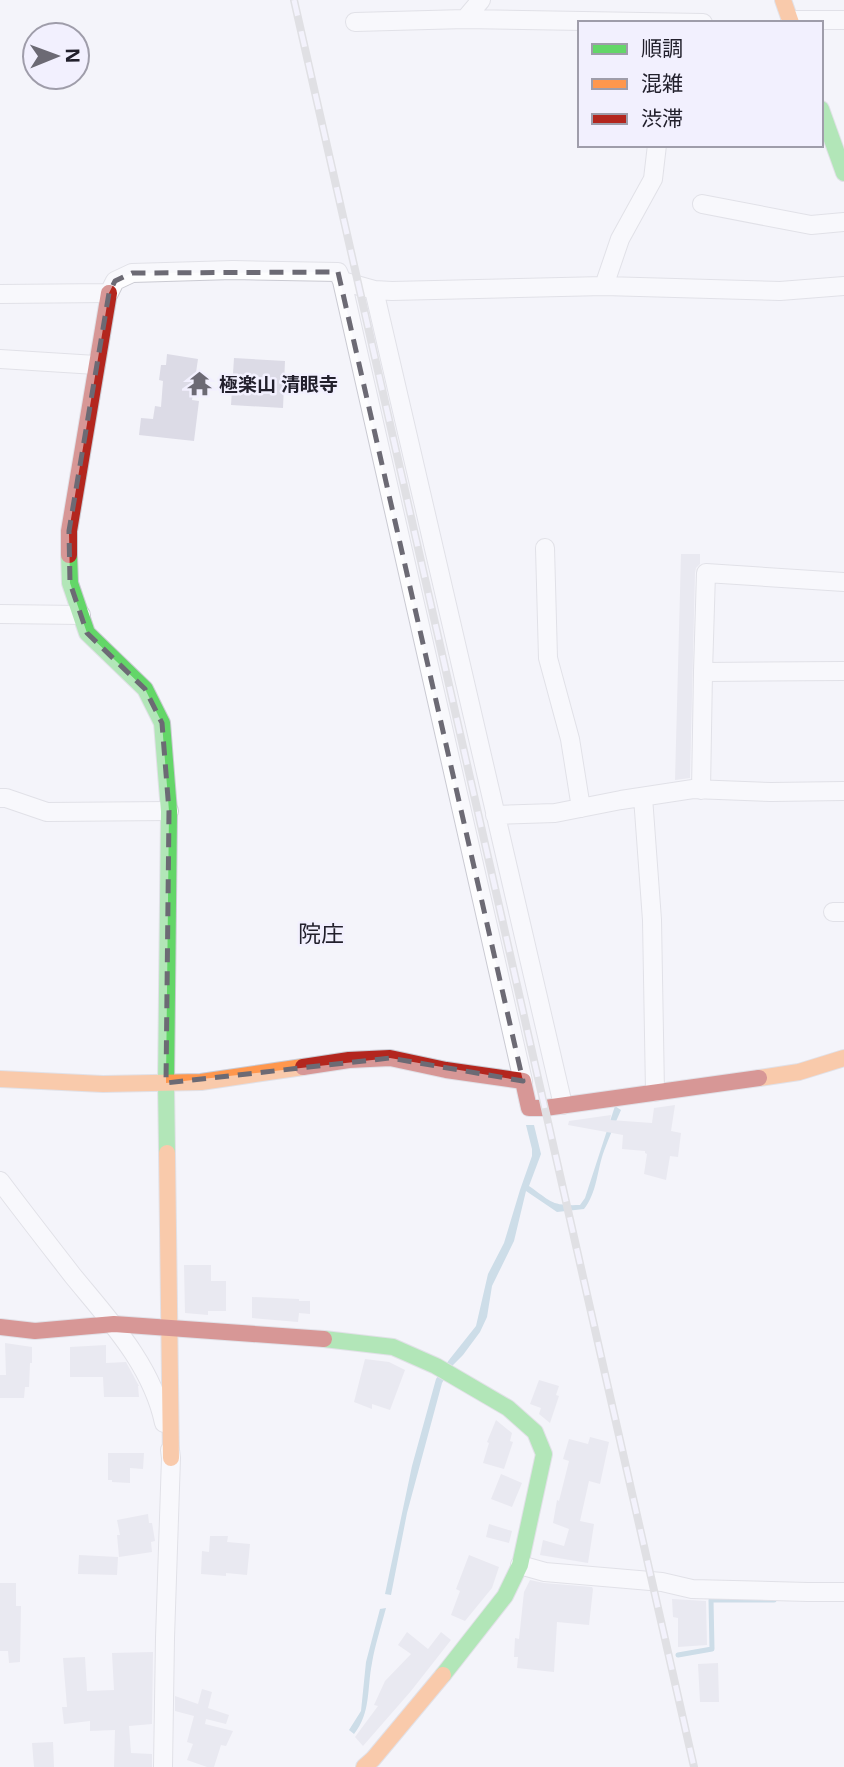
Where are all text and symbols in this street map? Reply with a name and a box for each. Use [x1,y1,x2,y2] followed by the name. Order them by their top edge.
[21,21,91,91] north arrow
[578,21,823,147] legend
[641,34,683,62] text: 順調
[60,48,86,64] text: N
[641,69,683,97] text: 混雑
[641,104,683,132] text: 渋滞
[185,370,213,398] temple icon: 極楽山 清眼寺
[219,371,338,397] place label: 極楽山 清眼寺
[298,917,344,949] district label: 院庄

